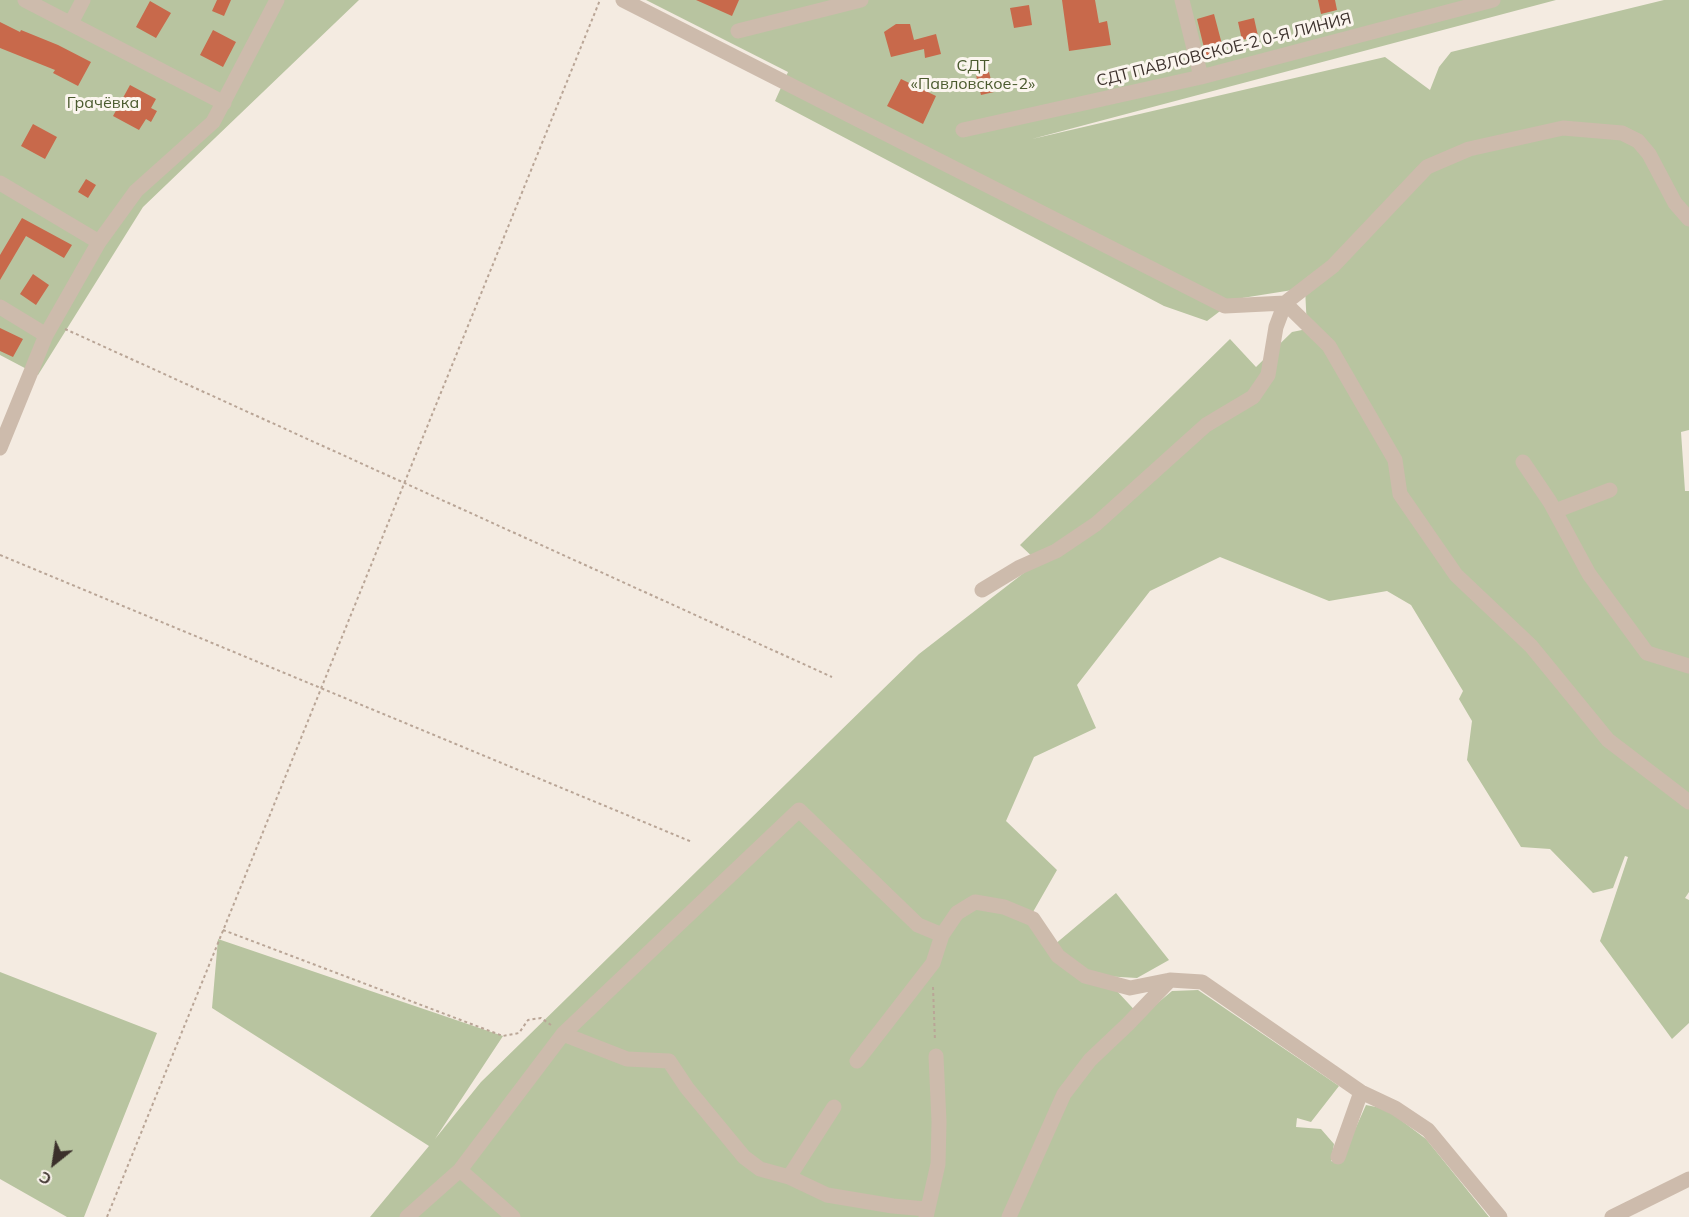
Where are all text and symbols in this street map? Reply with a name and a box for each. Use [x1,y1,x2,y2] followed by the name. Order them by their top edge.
[1095,9,1353,91] street label: СДТ ПАВЛОВСКОЕ-2 0-Я ЛИНИЯ
[911,56,1035,94] park label: СДТ «Павловское-2»
[67,93,139,113] park label: Грачёвка
[24,1133,84,1193] north arrow
[35,1167,55,1190] text: С

